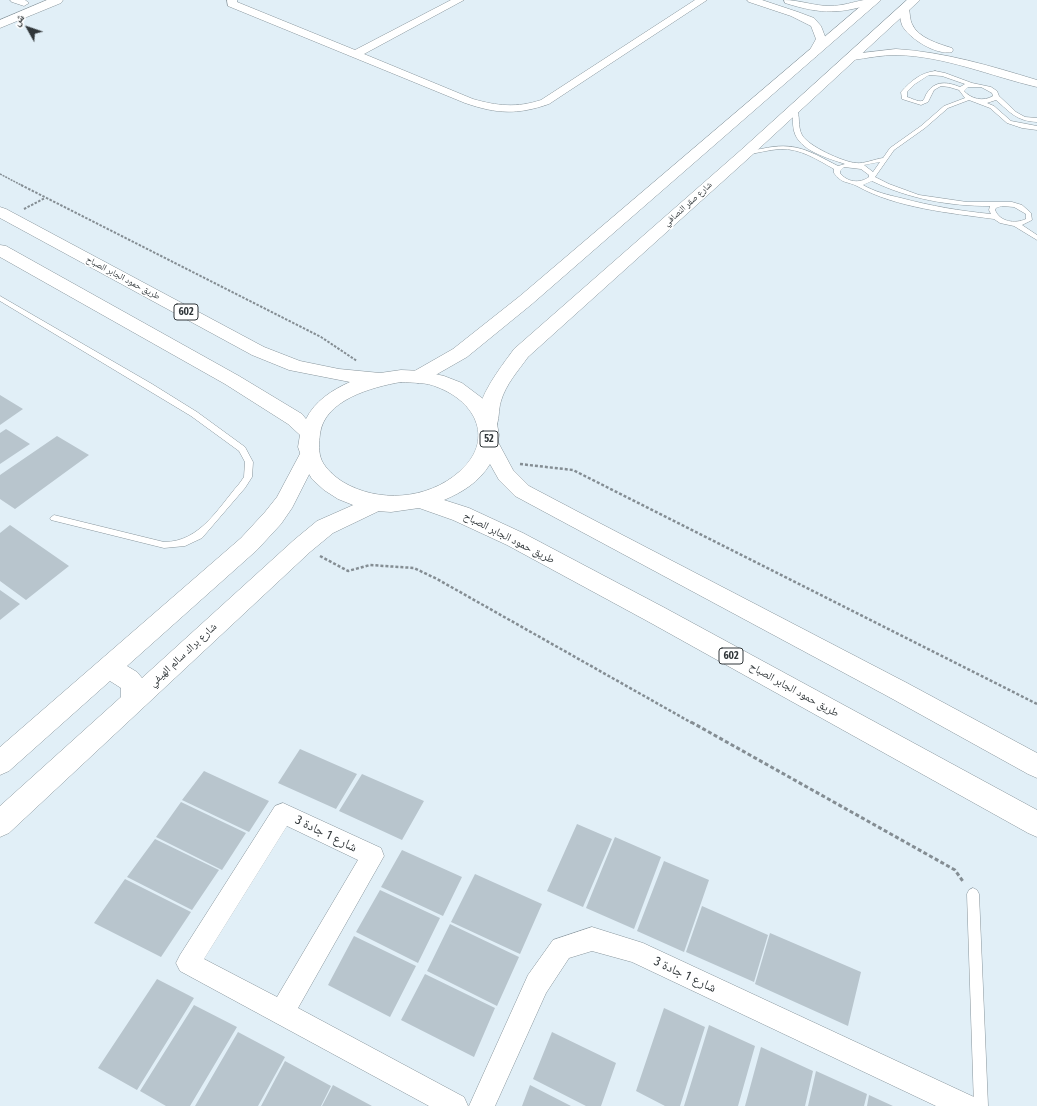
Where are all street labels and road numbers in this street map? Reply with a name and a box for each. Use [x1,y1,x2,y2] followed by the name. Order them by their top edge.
[662,179,714,229] street label: شارع صقر النصافي
[84,254,162,302] street label: طريق حمود الجابر الصباح
[174,304,198,320] road number: 602
[480,431,498,447] road number: 52
[461,509,557,567] street label: طريق حمود الجابر الصباح
[146,620,220,690] street label: شارع براك سالم الهيفي
[719,648,743,664] road number: 602
[747,660,841,720] street label: طريق حمود الجابر الصباح
[292,812,360,856] street label: شارع 1 جادة 3
[651,954,719,996] street label: شارع 1 جادة 3

